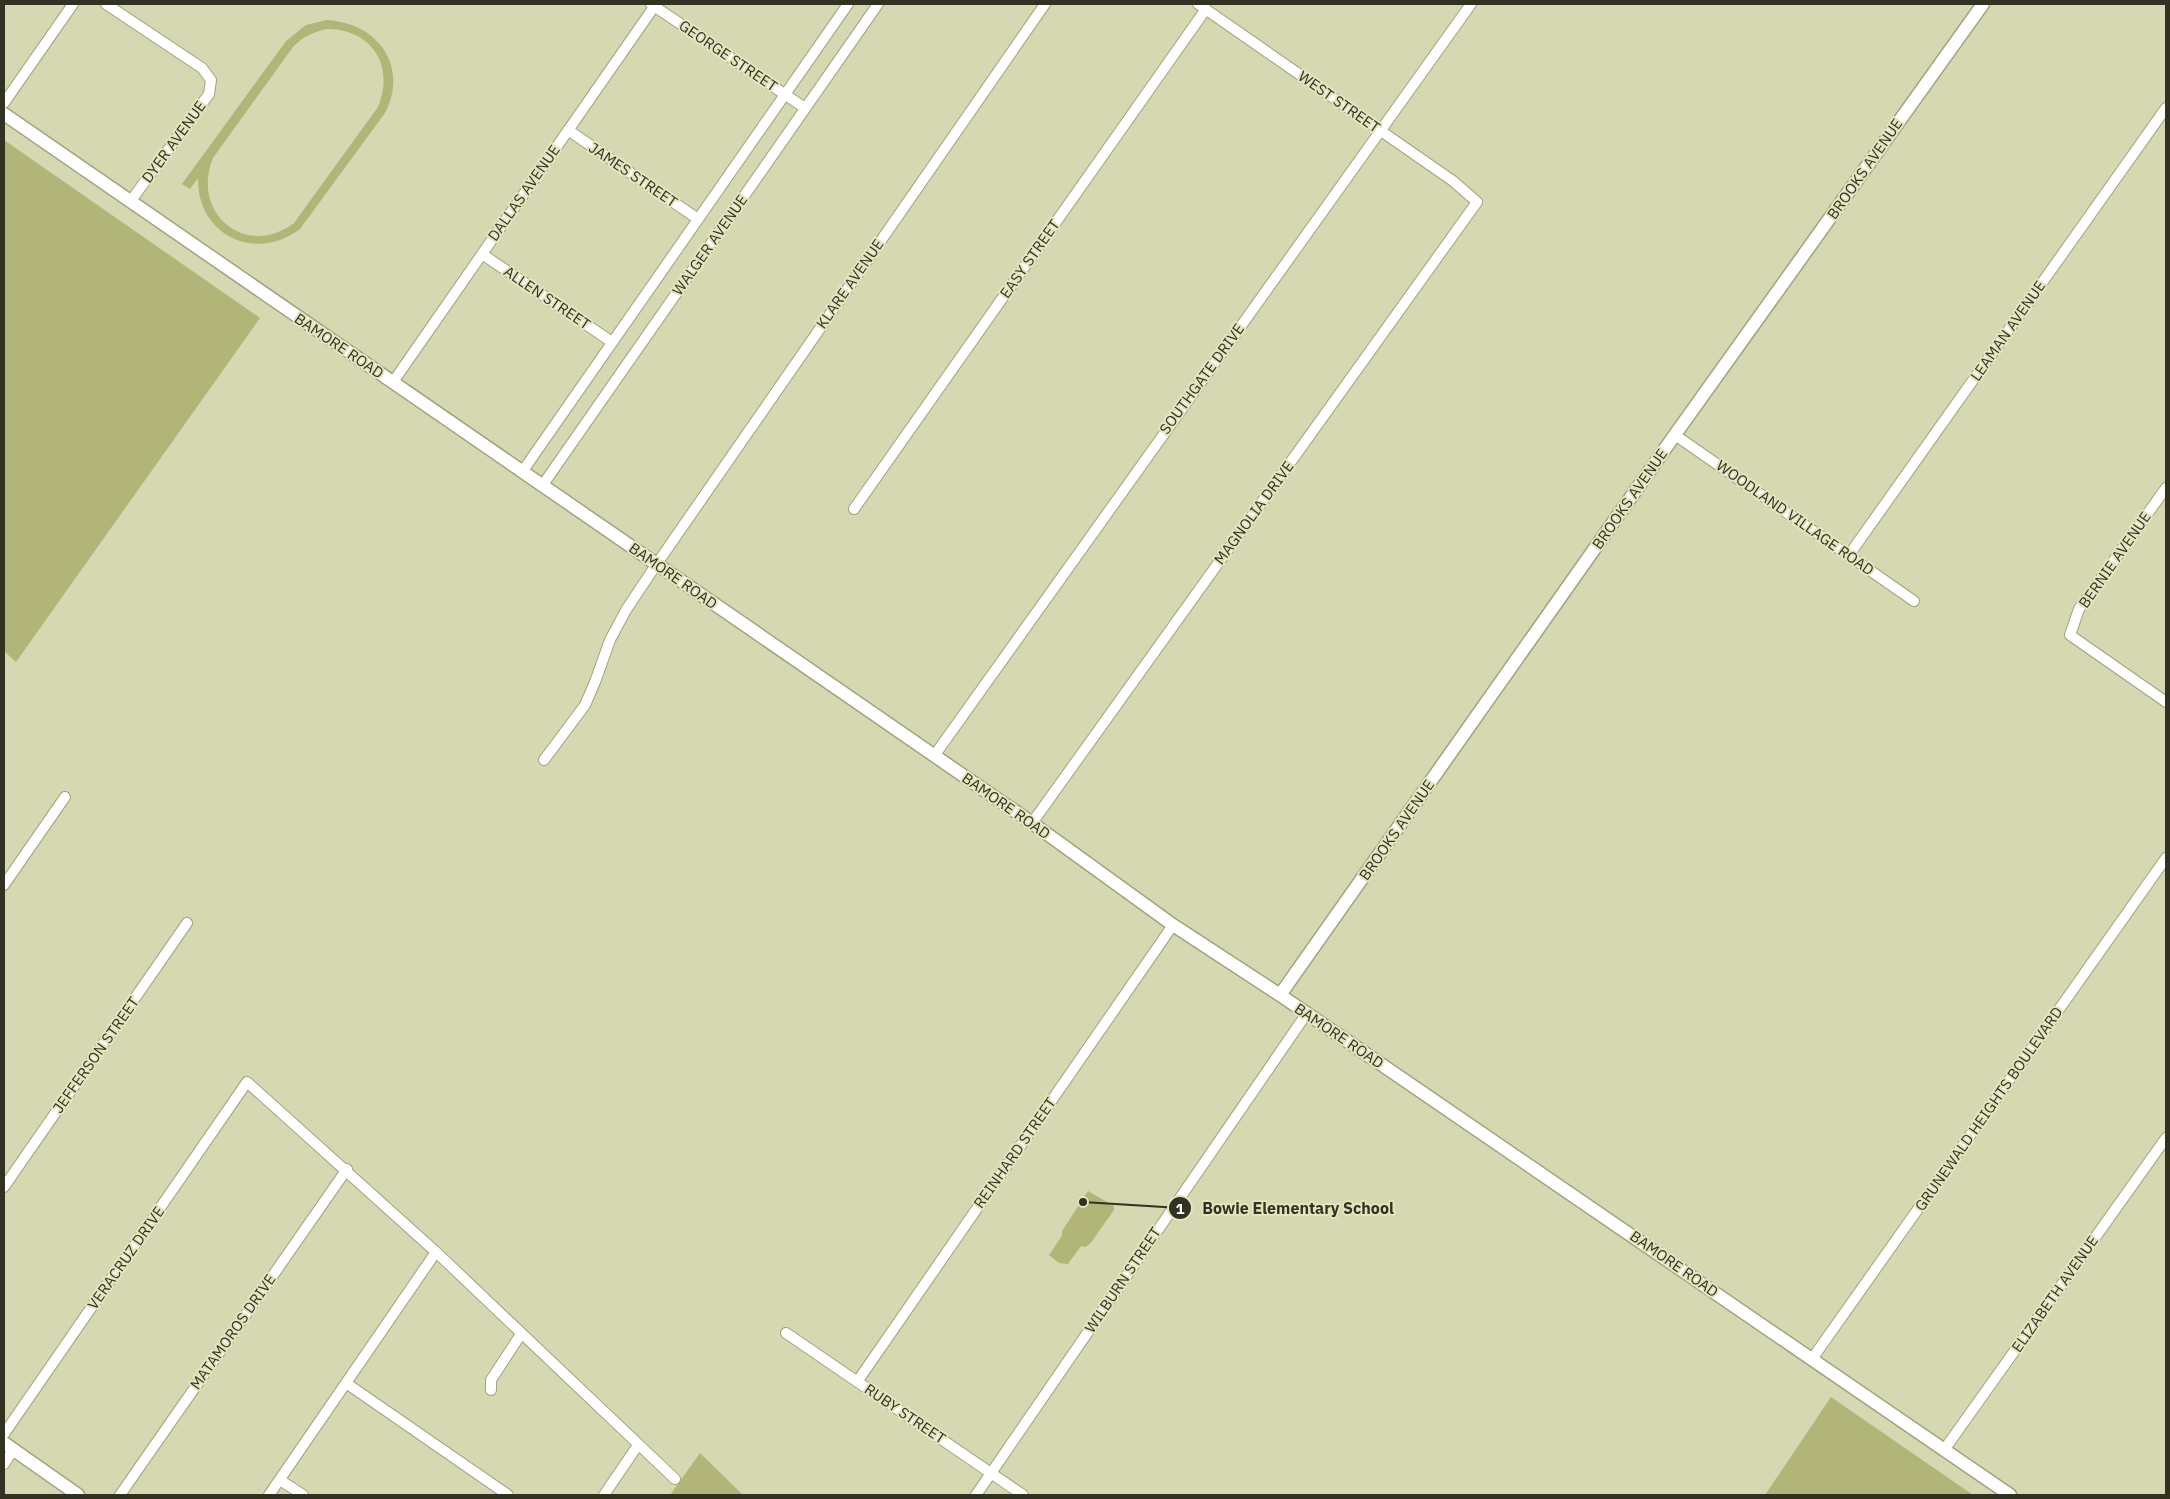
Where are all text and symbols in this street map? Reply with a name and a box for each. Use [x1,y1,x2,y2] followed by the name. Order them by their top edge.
[675,16,781,96] street label: GEORGE STREET
[1295,66,1384,137] street label: WEST STREET
[137,97,210,186] street label: DYER AVENUE
[1823,115,1906,223] street label: BROOKS AVENUE
[585,138,682,212] street label: JAMES STREET
[483,141,564,244] street label: DALLAS AVENUE
[668,191,751,299] street label: WALGER AVENUE
[995,215,1064,302] street label: EASY STREET
[812,235,888,332] street label: KLARE AVENUE
[500,262,595,334] street label: ALLEN STREET
[1966,277,2049,385] street label: LEAMAN AVENUE
[291,309,387,382] street label: BAMORE ROAD
[1155,320,1248,438] street label: SOUTHGATE DRIVE
[1588,445,1671,553] street label: BROOKS AVENUE
[1713,456,1878,579] street label: WOODLAND VILLAGE ROAD
[1210,457,1298,568] street label: MAGNOLIA DRIVE
[2074,508,2155,612] street label: BERNIE AVENUE
[625,538,721,613] street label: BAMORE ROAD
[958,768,1054,843] street label: BAMORE ROAD
[1355,776,1438,884] street label: BROOKS AVENUE
[48,992,143,1117] street label: JEFFERSON STREET
[1291,999,1387,1072] street label: BAMORE ROAD
[1911,1003,2067,1214] street label: GRUNEWALD HEIGHTS BOULEVARD
[969,1093,1060,1212] street label: REINHARD STREET
[1167,1193,1404,1224] callout: Bowie Elementary School
[1202,1198,1394,1218] text: Bowie Elementary School
[1175,1199,1185,1218] text: 1
[83,1202,168,1313] street label: VERACRUZ DRIVE
[1080,1223,1165,1336] street label: WILBURN STREET
[1626,1226,1722,1301] street label: BAMORE ROAD
[2007,1232,2102,1356] street label: ELIZABETH AVENUE
[186,1270,280,1393] street label: MATAMOROS DRIVE
[861,1379,950,1448] street label: RUBY STREET

